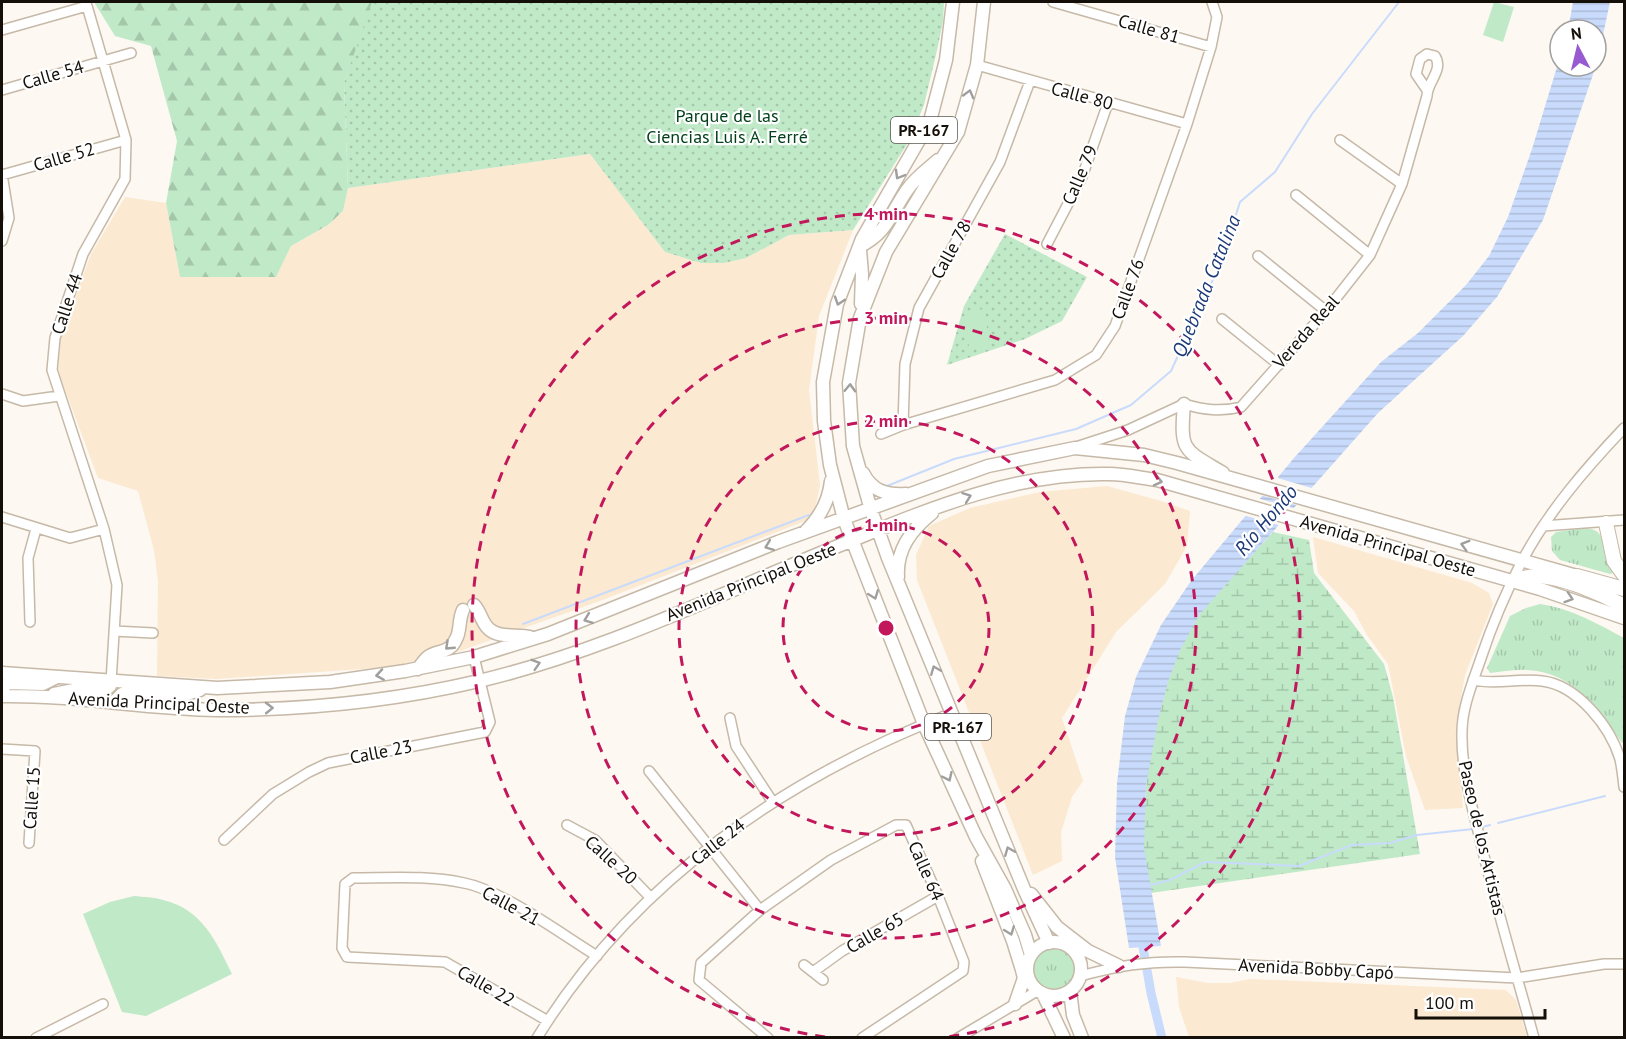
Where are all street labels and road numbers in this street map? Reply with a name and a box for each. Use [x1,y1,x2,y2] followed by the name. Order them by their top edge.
[1116,9,1183,48] street label: Calle 81
[19,55,86,94] street label: Calle 54
[1049,76,1116,115] street label: Calle 80
[891,117,957,143] road number: PR-167
[30,137,97,176] street label: Calle 52
[1057,141,1102,208] street label: Calle 79
[925,217,976,283] street label: Calle 78
[1106,255,1149,322] street label: Calle 76
[46,270,87,337] street label: Calle 44
[1267,290,1344,374] street label: Vereda Real
[1298,509,1479,582] street label: Avenida Principal Oeste
[662,537,839,626] street label: Avenida Principal Oeste
[68,686,250,719] street label: Avenida Principal Oeste
[925,714,991,740] road number: PR-167
[348,734,414,769] street label: Calle 23
[1454,758,1511,917] street label: Paseo de los Artistas
[18,766,45,830] street label: Calle 15
[686,813,750,870] street label: Calle 24
[580,830,643,889] street label: Calle 20
[903,837,950,904] street label: Calle 64
[478,881,544,930] street label: Calle 21
[842,907,908,958] street label: Calle 65
[1238,953,1394,984] street label: Avenida Bobby Capó
[453,960,519,1011] street label: Calle 22

